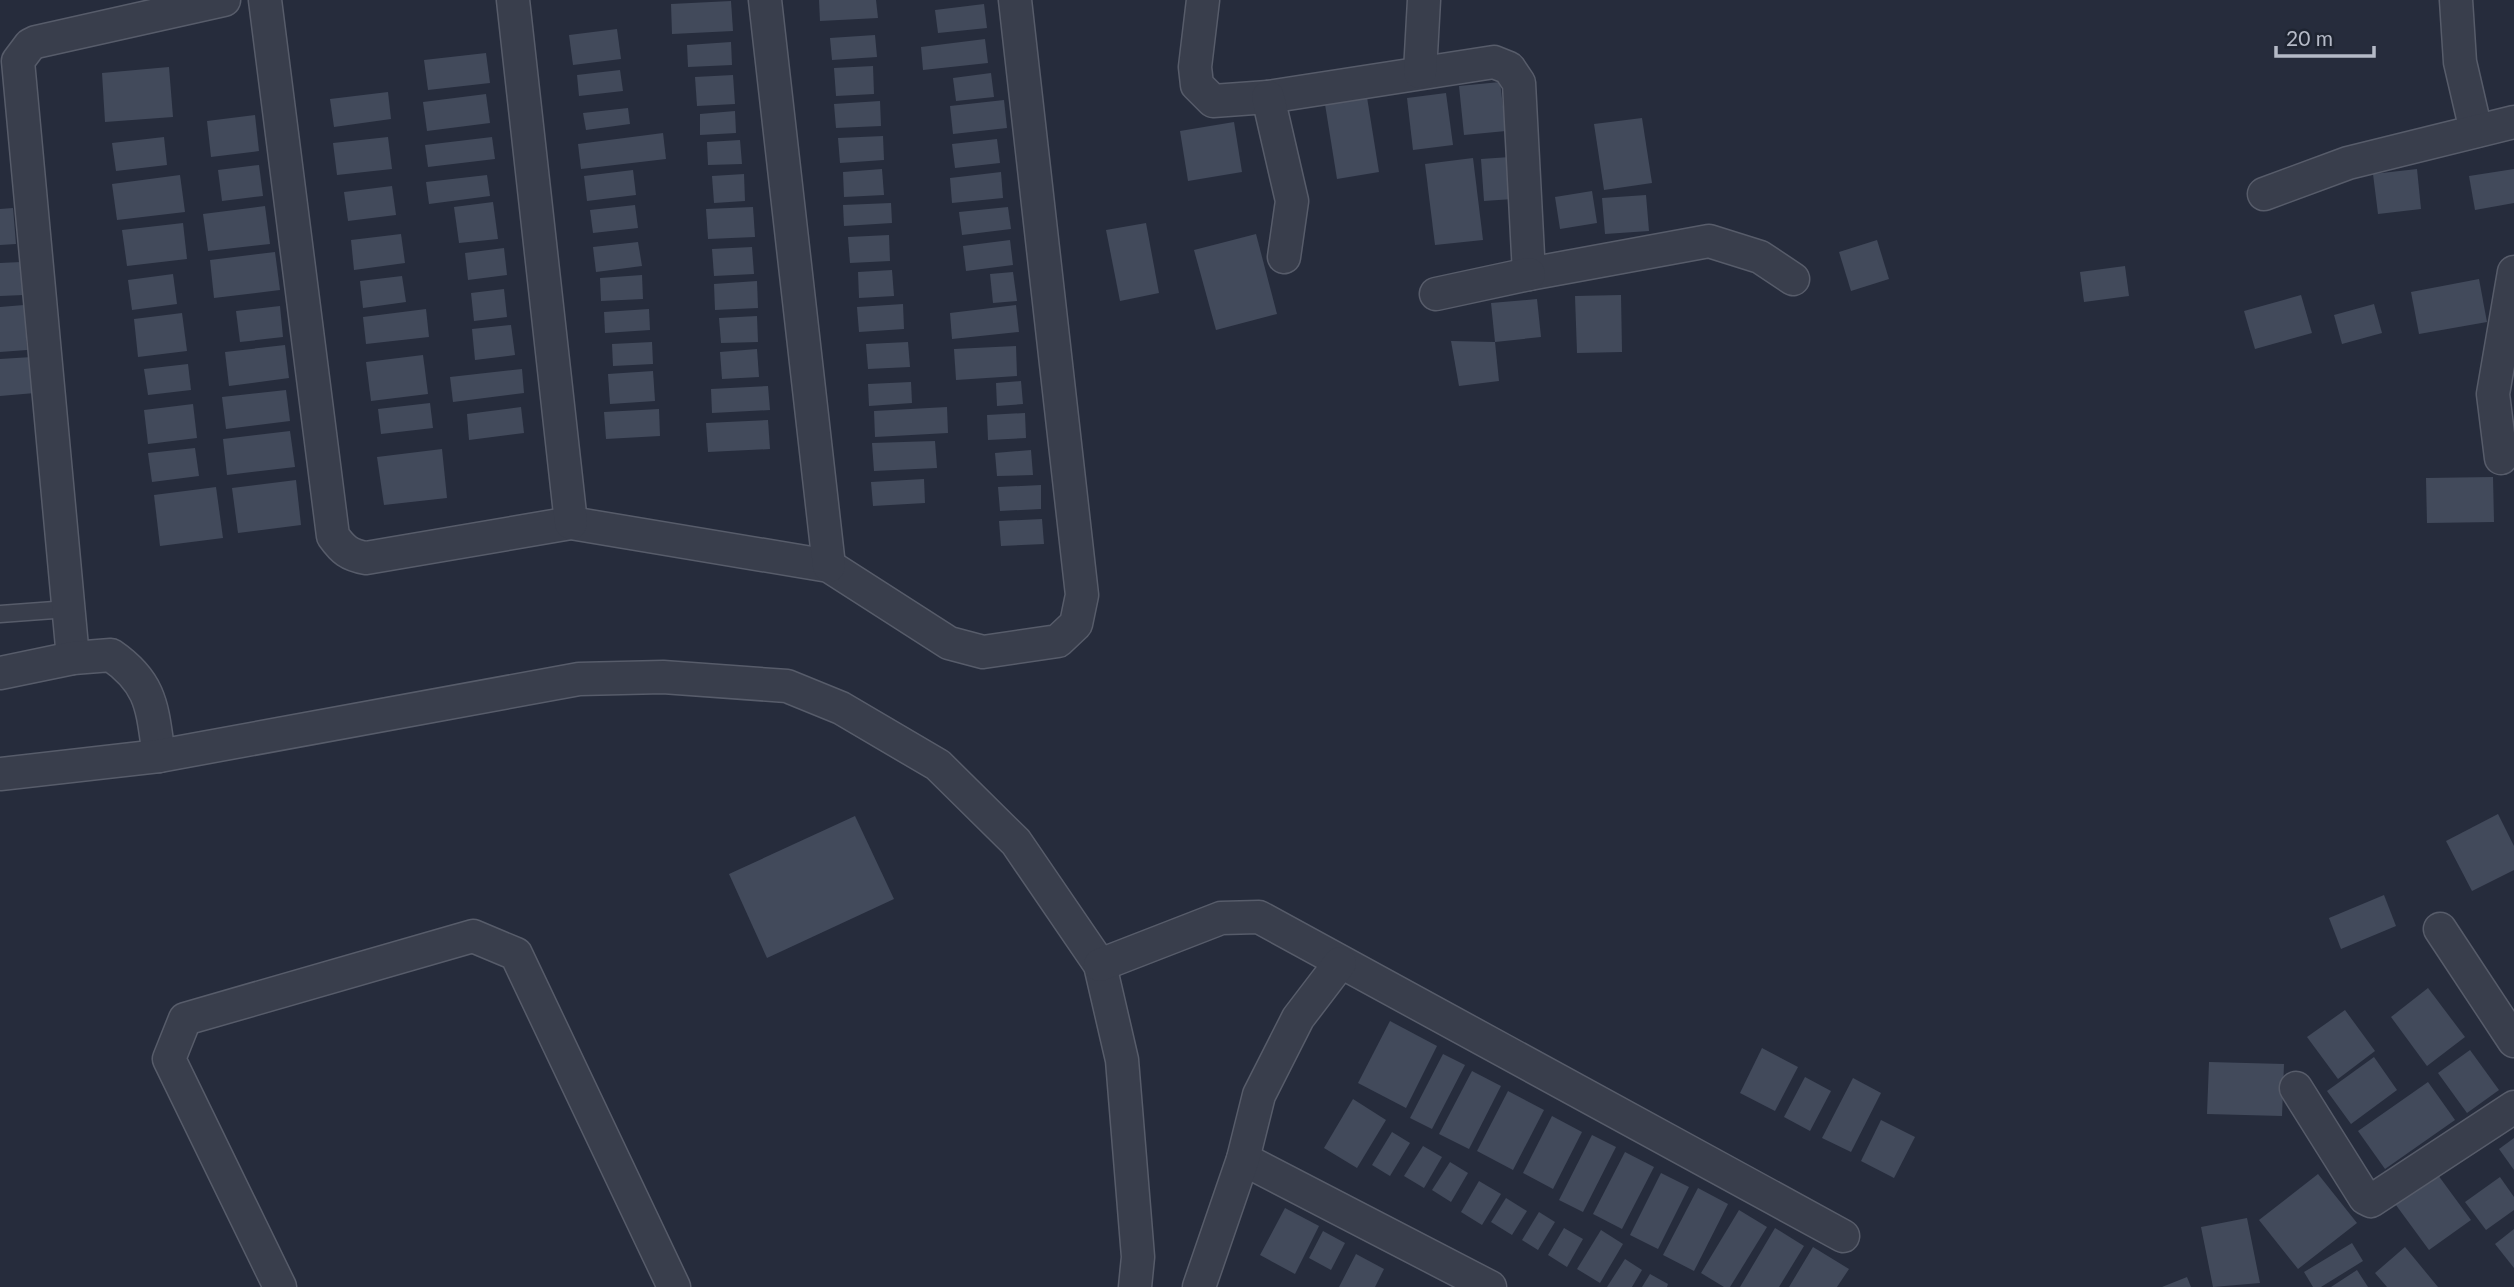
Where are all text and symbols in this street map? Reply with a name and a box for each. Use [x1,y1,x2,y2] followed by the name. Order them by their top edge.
[2276,14,2374,58] scale bar
[2286,25,2333,50] text: 20 m

